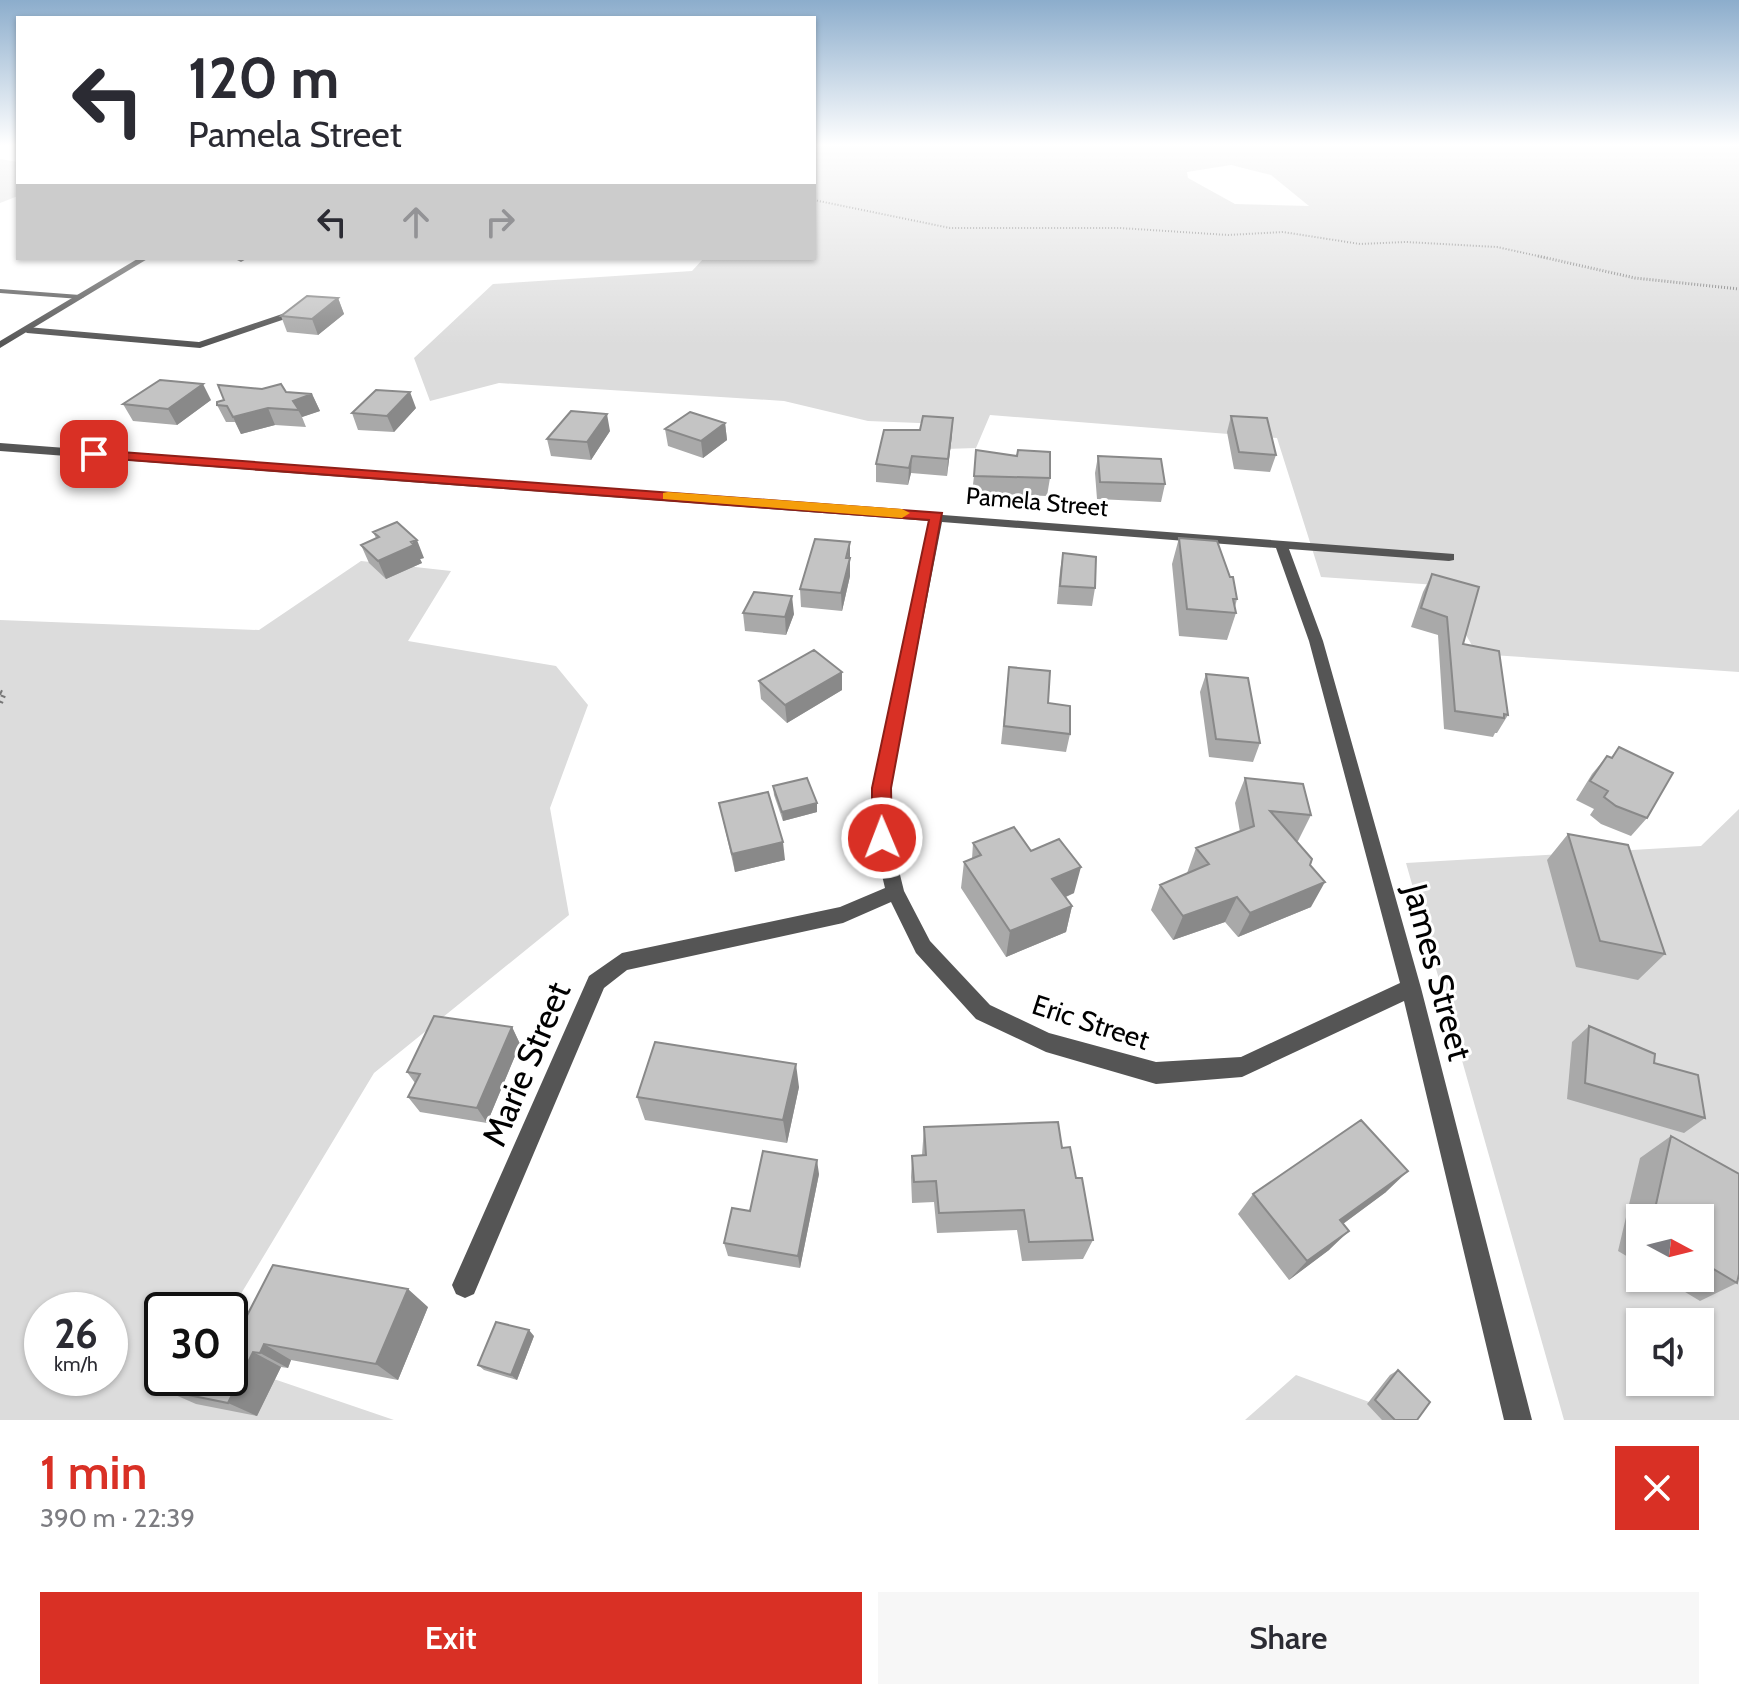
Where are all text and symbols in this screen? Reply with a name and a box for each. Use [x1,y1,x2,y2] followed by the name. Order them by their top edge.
[188,44,339,112] text: 120 m
[56,48,160,152] icon: left
[188,112,402,156] text: Pamela Street
[310,200,354,244] icon: left
[394,200,438,244] icon: ahead
[478,200,522,244] icon: right
[60,420,128,488] pin
[72,432,116,476] icon: arrive
[965,481,1109,522] street label: Pamela Street
[840,796,924,880] position arrow
[1394,878,1482,1065] street label: James Street
[473,976,579,1152] street label: Marie Street
[1028,987,1154,1057] street label: Eric Street
[1626,1204,1714,1292] north arrow
[1626,1204,1714,1396] map controls
[144,1292,248,1396] speed limit sign: 30
[1626,1308,1714,1396] button: sound
[54,1309,98,1358] text: 26
[54,1352,98,1376] text: km/h
[40,1443,147,1501] text: 1 min
[1615,1446,1699,1530] button: close
[40,1502,195,1534] text: 390 m · 22:39
[40,1592,862,1684] button: Exit
[878,1592,1699,1684] button: Share

